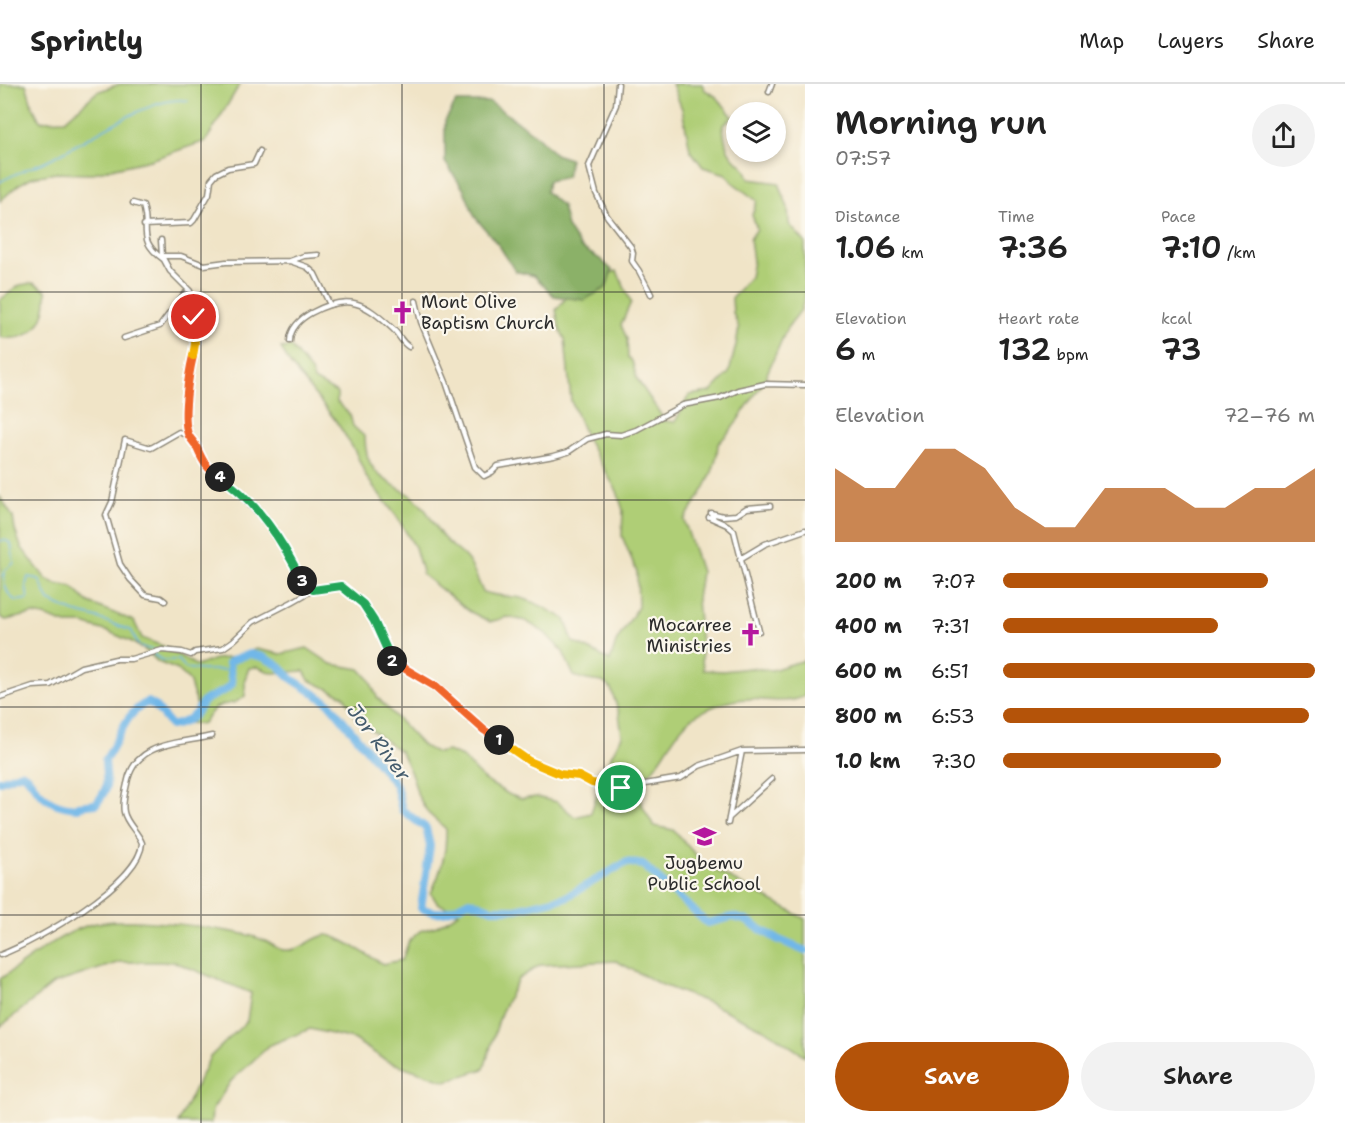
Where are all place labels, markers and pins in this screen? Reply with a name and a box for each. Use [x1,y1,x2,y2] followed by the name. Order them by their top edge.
[421,290,555,335] place label: Mont Olive Baptism Church
[168,291,219,342] pin
[390,299,416,325] church icon: Mont Olive Baptism Church
[205,462,235,492] pin: 4
[287,566,317,596] pin: 3
[647,613,732,658] place label: Mocarree Ministries
[737,622,763,648] church icon: Mocarree Ministries
[377,646,407,676] pin: 2
[484,725,514,755] pin: 1
[595,762,646,813] pin
[691,824,717,850] school or university icon: Jugbemu Public School
[648,851,761,896] place label: Jugbemu Public School

